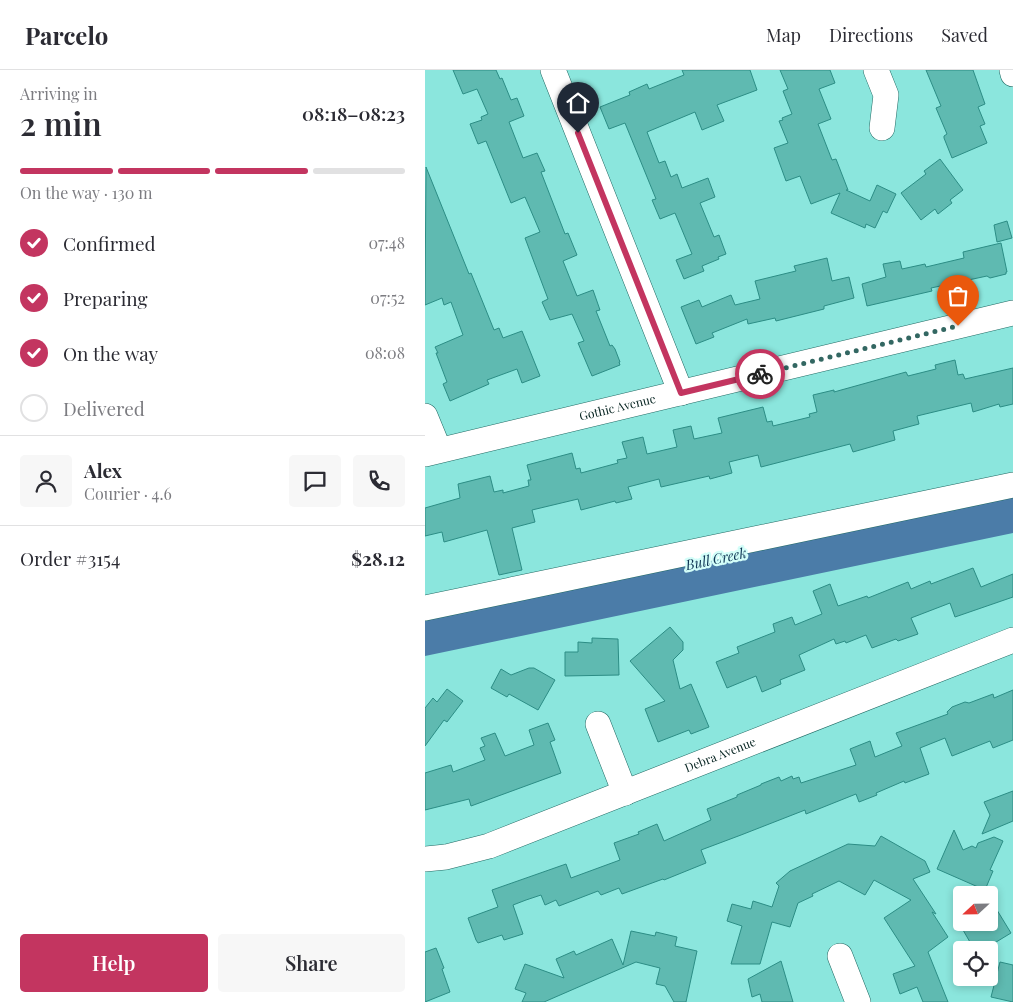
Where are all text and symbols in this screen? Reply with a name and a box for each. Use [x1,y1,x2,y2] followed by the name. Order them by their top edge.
[25,19,108,51] text: Parcelo
[766,23,801,47] text: Map
[829,23,913,47] text: Directions
[941,23,988,47] text: Saved
[557,82,599,133] pin
[20,83,98,104] text: Arriving in
[564,89,592,117] icon: home
[302,100,405,126] text: 08:18–08:23
[20,101,102,144] text: 2 min
[20,182,153,203] text: On the way · 130 m
[20,229,48,257] icon: check
[63,230,156,256] text: Confirmed
[368,232,405,253] text: 07:48
[937,275,979,326] pin
[944,282,972,310] icon: bag
[20,284,48,312] icon: check
[63,285,148,311] text: Preparing
[370,287,405,308] text: 07:52
[20,339,48,367] icon: check
[63,340,158,366] text: On the way
[365,342,405,363] text: 08:08
[735,349,785,399] courier
[746,360,774,388] icon: bike
[578,390,657,424] street label: Gothic Avenue
[63,395,145,421] text: Delivered
[20,455,72,507] button: person
[289,455,341,507] button: chat
[353,455,405,507] button: phone
[84,457,122,483] text: Alex
[84,483,172,504] text: Courier · 4.6
[683,543,748,574] water label: Bull Creek
[20,545,120,571] text: Order #3154
[351,545,405,571] text: $28.12
[682,733,758,775] street label: Debra Avenue
[953,886,997,931] north arrow
[953,886,998,986] map controls
[20,934,208,992] button: Help
[218,934,405,992] button: Share
[953,941,998,986] button: locate

